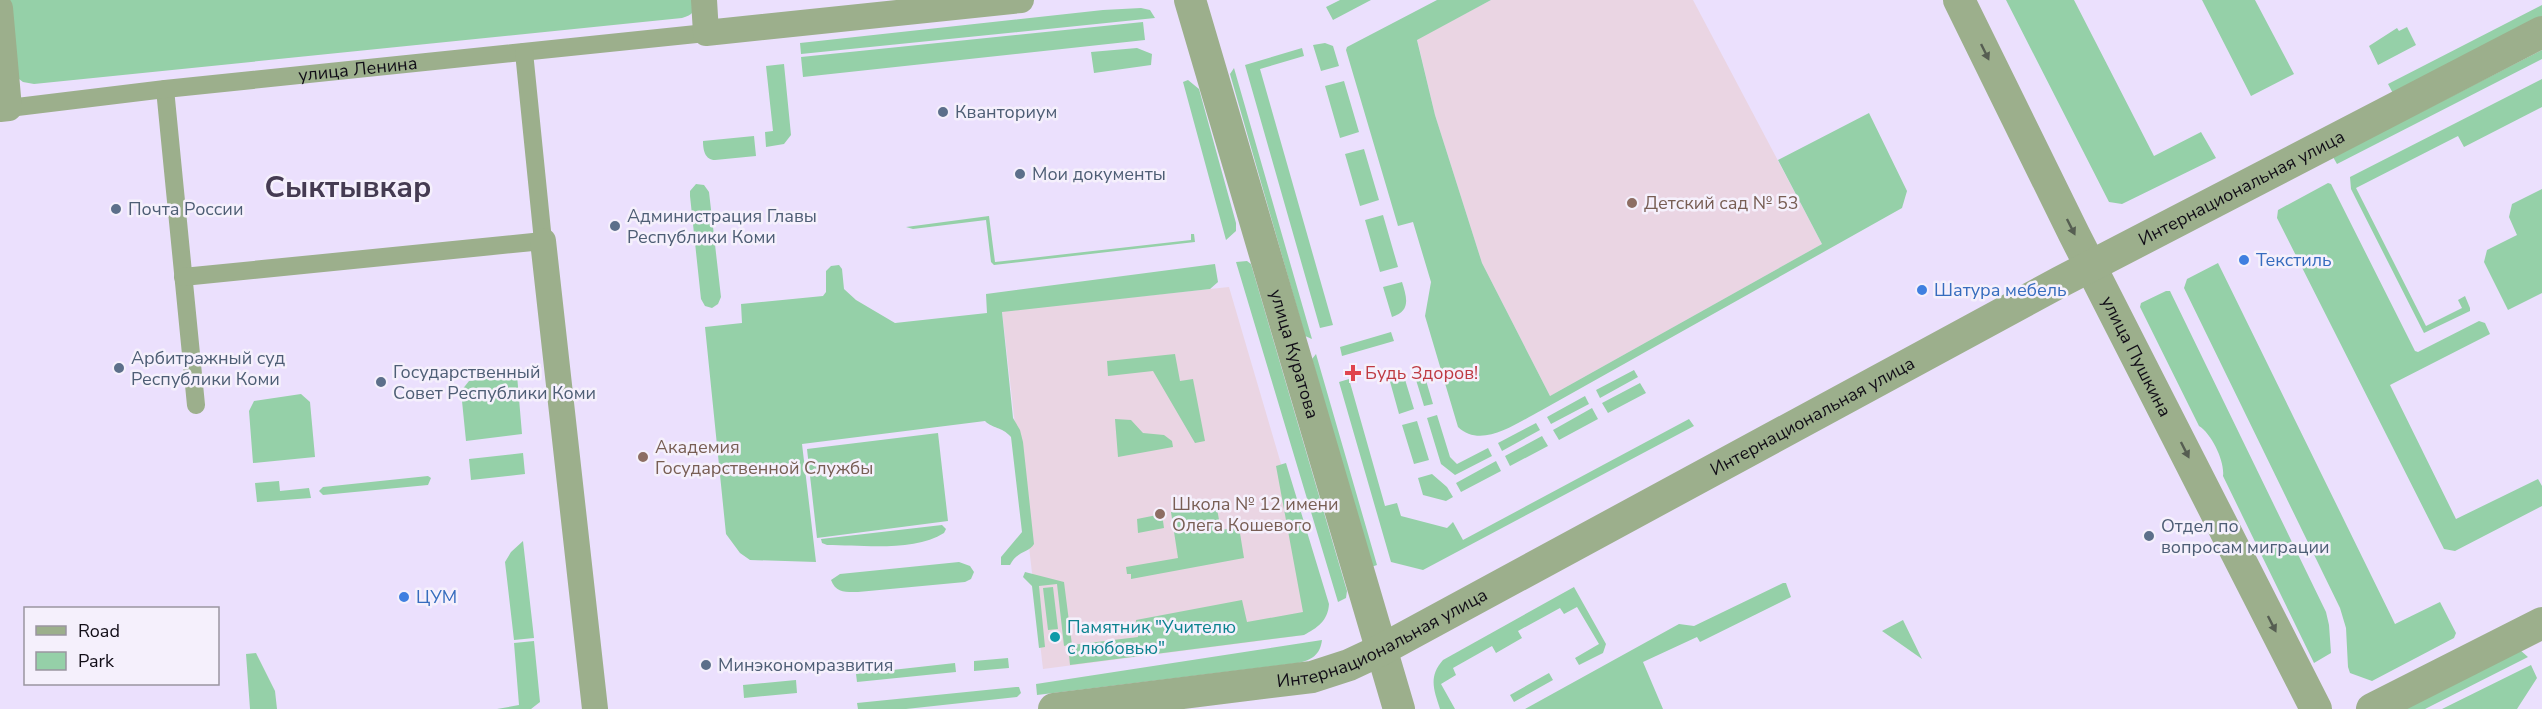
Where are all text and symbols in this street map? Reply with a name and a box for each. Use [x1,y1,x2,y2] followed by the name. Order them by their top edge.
[1980,44,1989,61] one-way arrow
[297,51,418,87] street label: улица Ленина
[955,100,1057,124] place label: Кванториум
[936,105,950,119] marker: Кванториум
[2134,124,2349,251] street label: Интернациональная улица
[1032,162,1166,186] place label: Мои документы
[265,167,431,208] district label: Сыктывкар
[1013,167,1027,181] marker: Мои документы
[1644,191,1799,215] place label: Детский сад № 53
[1625,196,1639,210] marker: Детский сад № 53
[128,197,243,221] place label: Почта России
[109,202,123,216] marker: Почта России
[627,204,817,249] place label: Администрация Главы Республики Коми
[608,219,622,233] marker: Администрация Главы Республики Коми
[2066,219,2076,236] one-way arrow
[2256,248,2332,272] place label: Текстиль
[2237,253,2251,267] marker: Текстиль
[1934,278,2067,302] place label: Шатура мебель
[1915,283,1929,297] marker: Шатура мебель
[1264,286,1325,421] street label: улица Куратова
[2096,292,2177,421] street label: улица Пушкина
[131,346,286,391] place label: Арбитражный суд Республики Коми
[1706,351,1919,481] street label: Интернациональная улица
[393,360,596,405] place label: Государственный Совет Республики Коми
[112,361,126,375] marker: Арбитражный суд Республики Коми
[1365,361,1478,385] place label: Будь Здоров!
[1346,366,1360,380] marker: Будь Здоров!
[374,375,388,389] marker: Государственный Совет Республики Коми
[655,435,873,480] place label: Академия Государственной Службы
[2180,441,2189,458] one-way arrow
[636,450,650,464] marker: Академия Государственной Службы
[1172,492,1339,537] place label: Школа № 12 имени Олега Кошевого
[1153,507,1167,521] marker: Школа № 12 имени Олега Кошевого
[2161,514,2329,559] place label: Отдел по вопросам миграции
[2142,529,2156,543] marker: Отдел по вопросам миграции
[1275,583,1492,693] street label: Интернациональная улица
[416,585,457,609] place label: ЦУМ
[397,590,411,604] marker: ЦУМ
[24,607,219,685] legend
[1067,615,1236,660] place label: Памятник "Учителю с любовью"
[2268,615,2277,632] one-way arrow
[78,619,120,643] text: Road
[1048,630,1062,644] marker: Памятник "Учителю с любовью"
[78,649,115,673] text: Park
[718,653,893,677] place label: Минэкономразвития
[699,658,713,672] marker: Минэкономразвития

